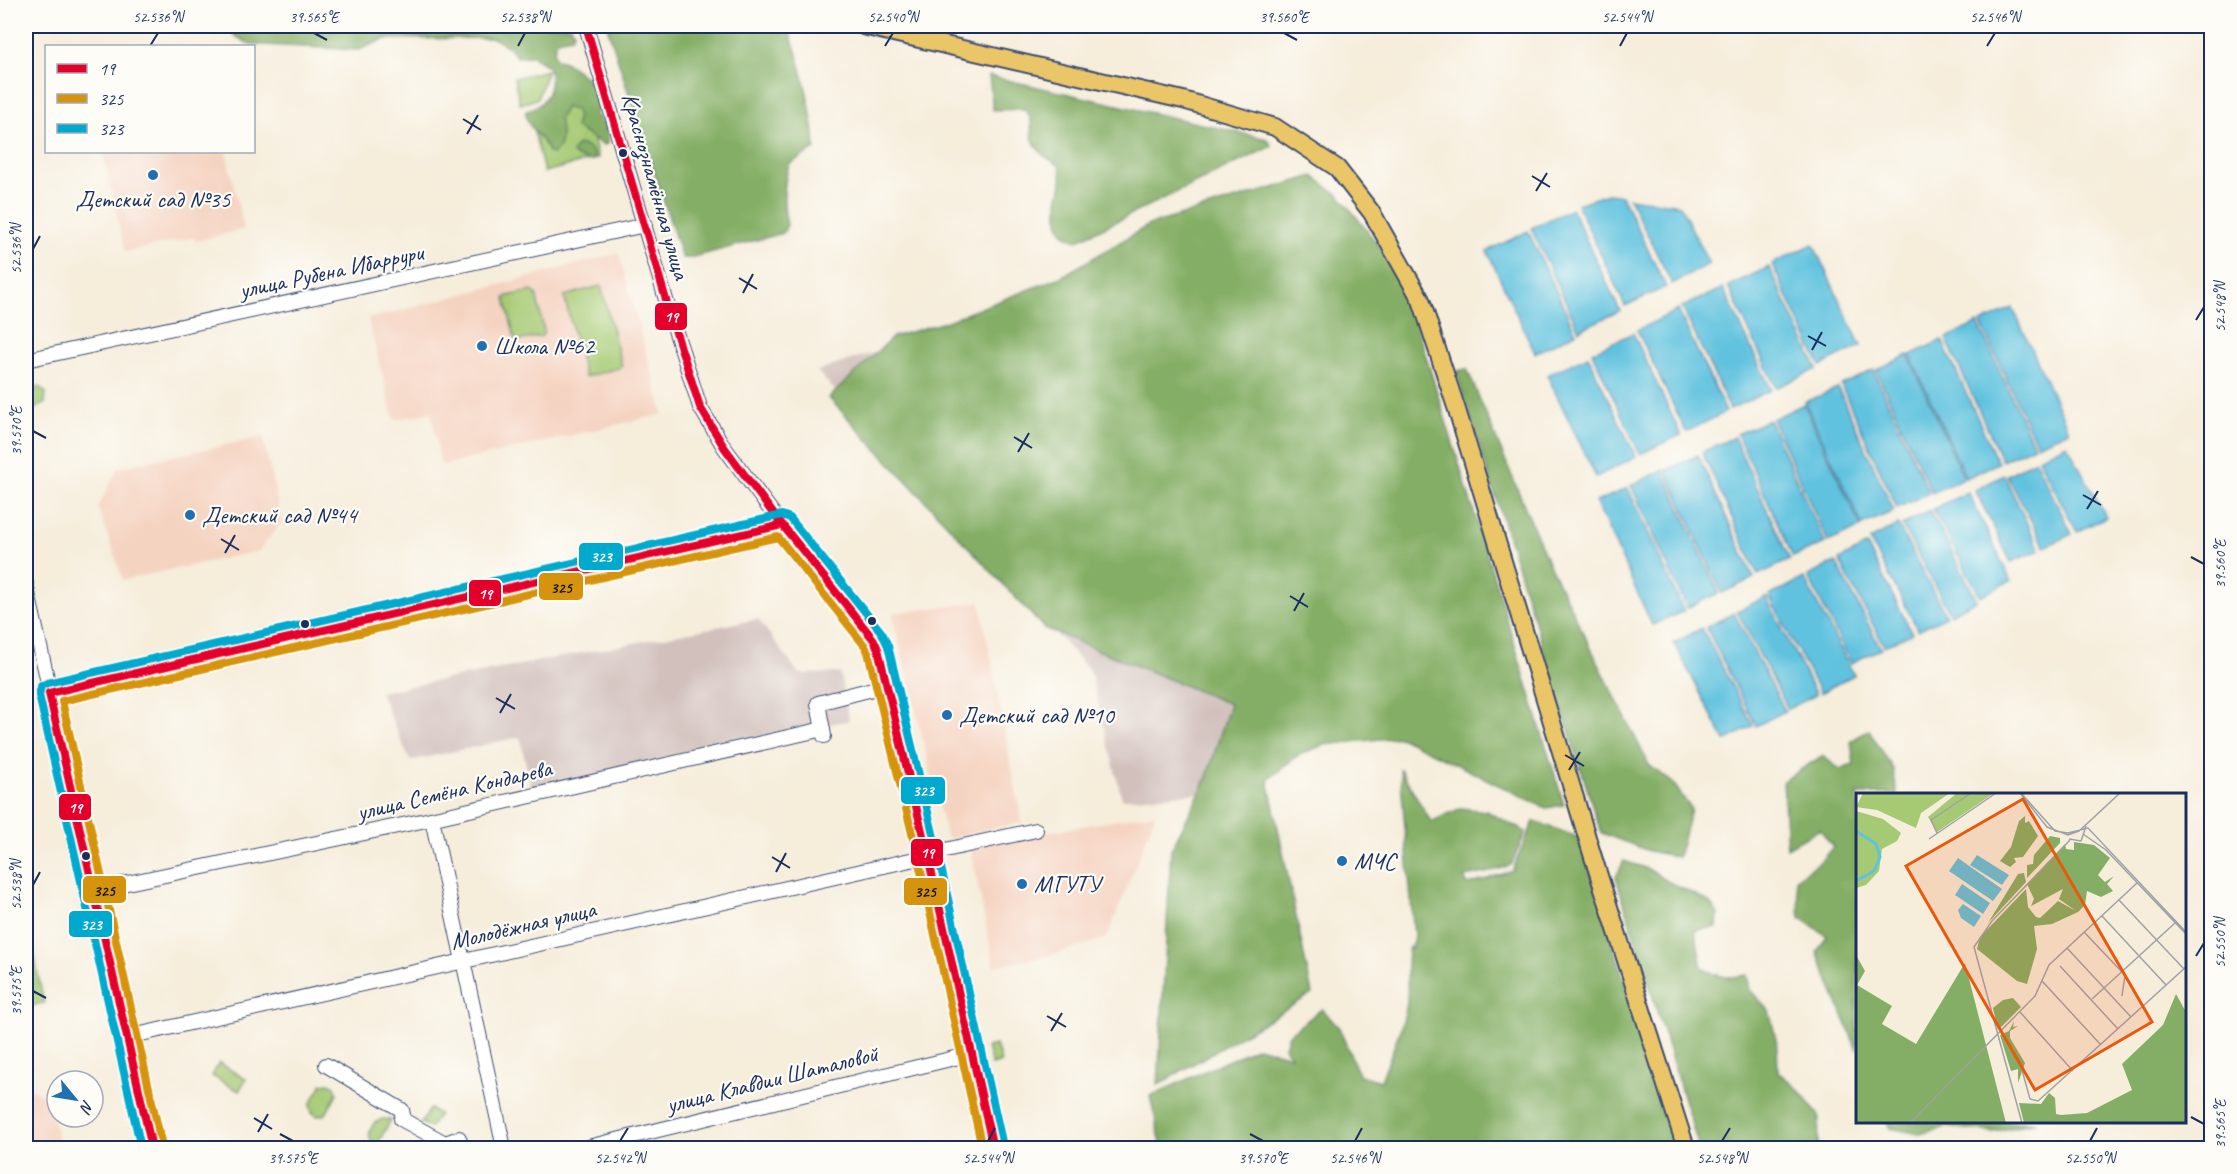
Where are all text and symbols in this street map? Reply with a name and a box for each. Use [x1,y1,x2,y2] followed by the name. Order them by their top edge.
[133,8,186,27] text: 52.536°N
[290,8,341,27] text: 39.565°E
[500,8,553,27] text: 52.538°N
[868,8,921,27] text: 52.540°N
[1260,8,1311,27] text: 39.560°E
[1602,8,1655,27] text: 52.544°N
[1970,8,2023,27] text: 52.546°N
[45,45,255,153] legend
[99,58,117,80] text: 19
[99,88,124,110] text: 325
[614,89,697,284] street label: Краснознамённая улица
[99,118,125,140] text: 323
[617,147,629,159] unlabelled marker
[146,168,160,182] marker: Детский сад №35
[76,184,232,214] place label: Детский сад №35
[7,221,26,274] text: 52.536°N
[234,236,428,306] street label: улица Рубена Ибаррури
[2211,279,2230,332] text: 52.548°N
[654,302,688,331] line badge: 19
[664,307,680,327] text: 19
[494,331,596,361] place label: Школа №62
[475,339,489,353] marker: Школа №62
[7,404,26,455] text: 39.570°E
[202,500,359,530] place label: Детский сад №44
[183,508,197,522] marker: Детский сад №44
[2211,537,2230,588] text: 39.560°E
[578,542,624,571] line badge: 323
[590,547,614,567] text: 323
[538,572,584,601] line badge: 325
[550,578,574,598] text: 325
[468,579,502,607] line badge: 19
[478,584,494,604] text: 19
[866,615,878,627] unlabelled marker
[299,618,311,630] unlabelled marker
[959,700,1116,730] place label: Детский сад №10
[940,708,954,722] marker: Детский сад №10
[352,753,556,827] street label: улица Семёна Кондарева
[900,776,946,805] line badge: 323
[912,781,936,801] text: 323
[58,793,92,821] line badge: 19
[1856,793,2186,1123] inset map
[68,798,84,818] text: 19
[910,838,944,867] line badge: 19
[920,843,936,863] text: 19
[1354,846,1398,876] place label: МЧС
[80,850,92,862] unlabelled marker
[1335,854,1349,868] marker: МЧС
[7,857,26,910] text: 52.538°N
[1034,869,1104,899] place label: МГУТУ
[82,875,127,904] line badge: 325
[903,877,948,906] line badge: 325
[1015,877,1029,891] marker: МГУТУ
[93,881,117,901] text: 325
[914,882,938,902] text: 325
[447,893,600,956] street label: Молодёжная улица
[68,910,113,938] line badge: 323
[80,915,104,935] text: 323
[2211,915,2230,968] text: 52.550°N
[7,964,26,1015] text: 39.575°E
[661,1038,883,1120] street label: улица Клавдии Шаталовой
[45,1069,105,1129] north arrow
[74,1097,98,1118] text: N
[2211,1097,2230,1148] text: 39.565°E
[269,1149,320,1168] text: 39.575°E
[595,1149,648,1168] text: 52.542°N
[963,1149,1016,1168] text: 52.544°N
[1239,1149,1290,1168] text: 39.570°E
[1330,1149,1383,1168] text: 52.546°N
[1697,1149,1750,1168] text: 52.548°N
[2065,1149,2118,1168] text: 52.550°N

